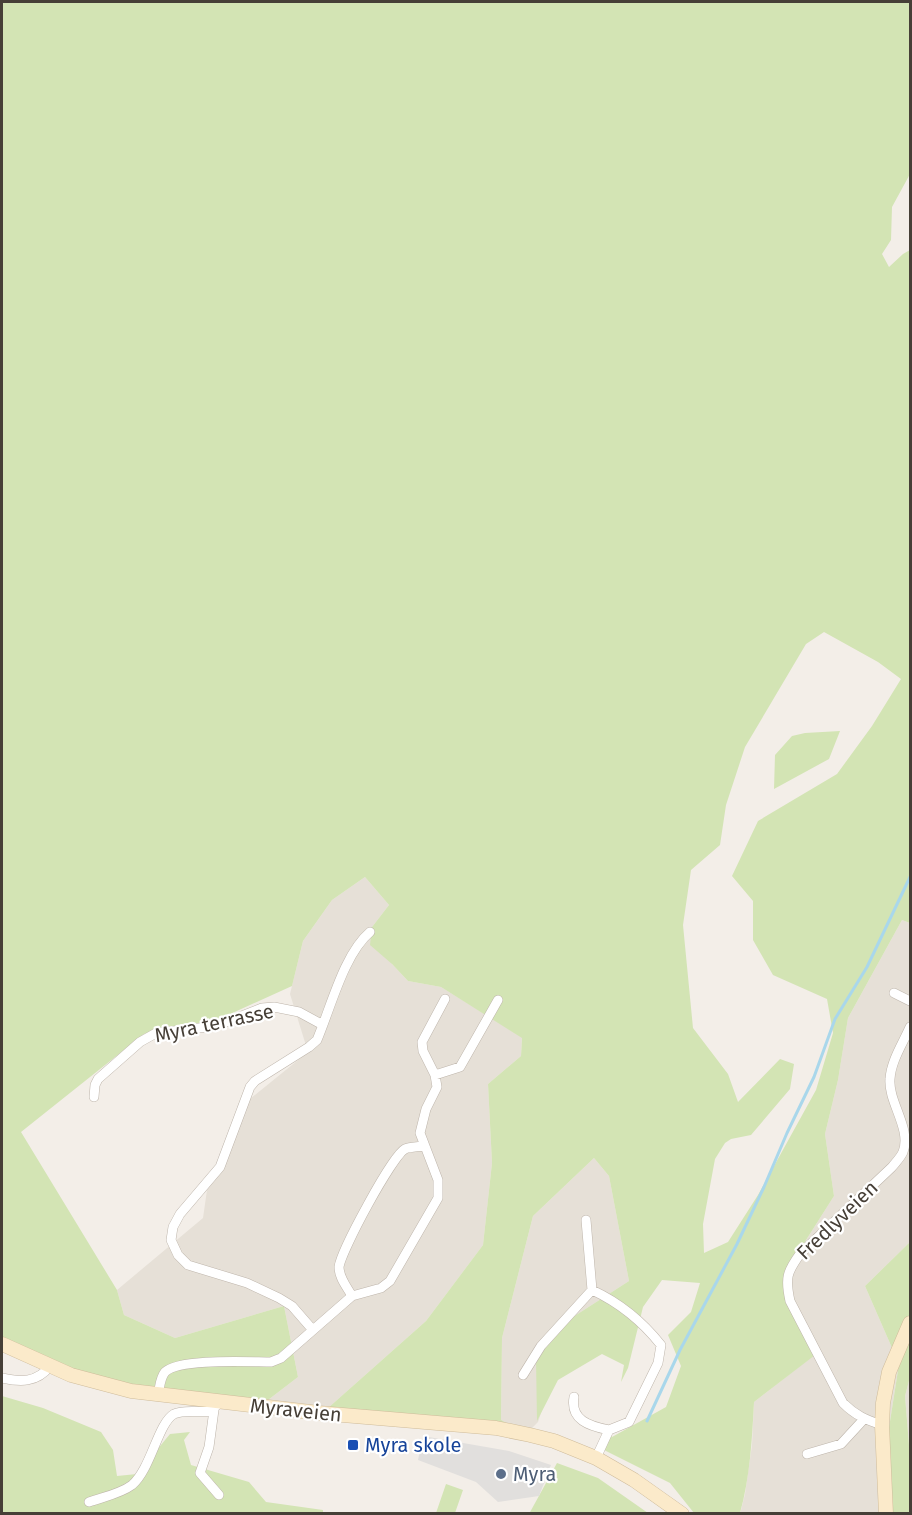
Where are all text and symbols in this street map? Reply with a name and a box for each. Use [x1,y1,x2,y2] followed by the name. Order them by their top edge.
[152,999,276,1047] street label: Myra terrasse
[791,1175,883,1265] street label: Fredlyveien
[249,1393,343,1427] street label: Myraveien
[365,1433,461,1457] place label: Myra skole
[346,1438,360,1452] marker: Myra skole
[513,1462,556,1486] place label: Myra
[494,1467,508,1481] marker: Myra

